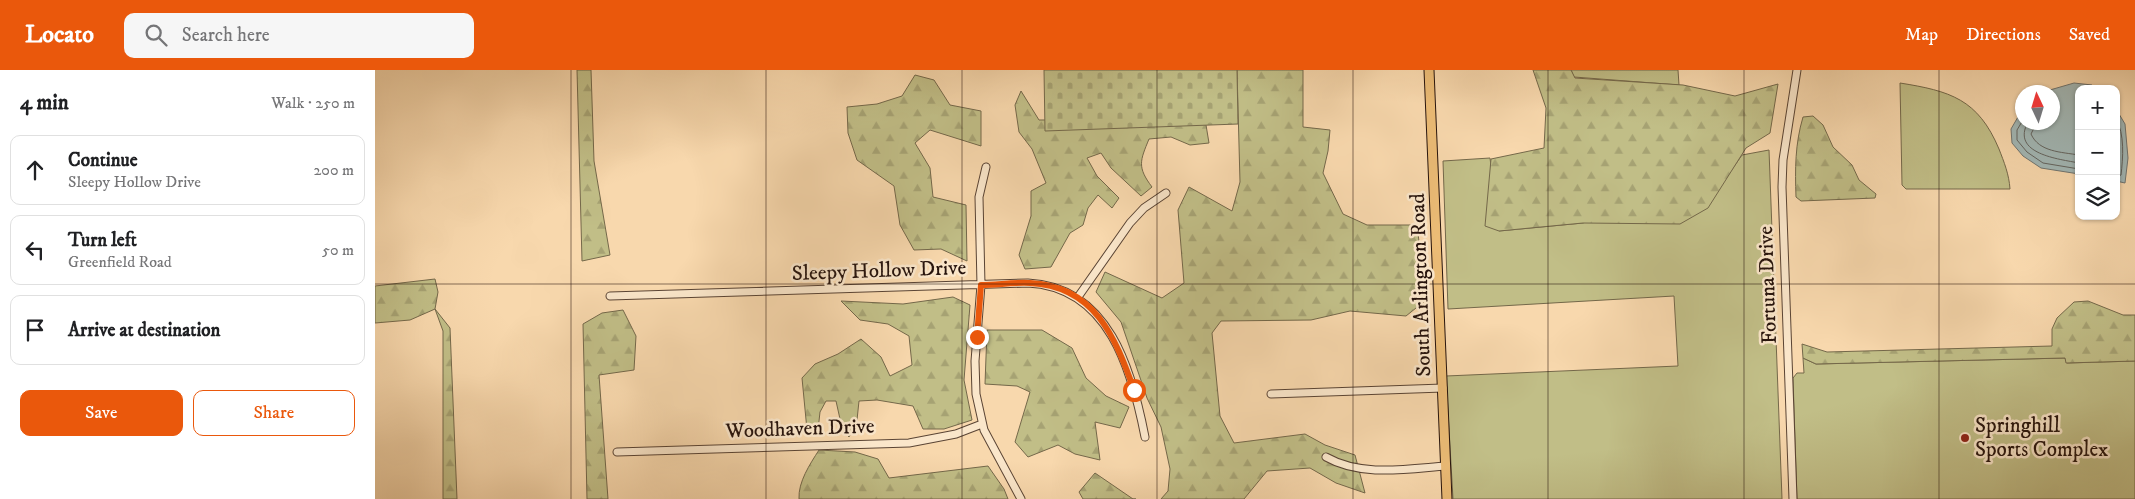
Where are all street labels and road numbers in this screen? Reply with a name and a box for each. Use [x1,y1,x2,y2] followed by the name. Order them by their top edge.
[1405,192,1437,377] street label: South Arlington Road
[1753,225,1783,344] street label: Fortuna Drive
[791,255,967,287] street label: Sleepy Hollow Drive
[724,413,875,445] street label: Woodhaven Drive

